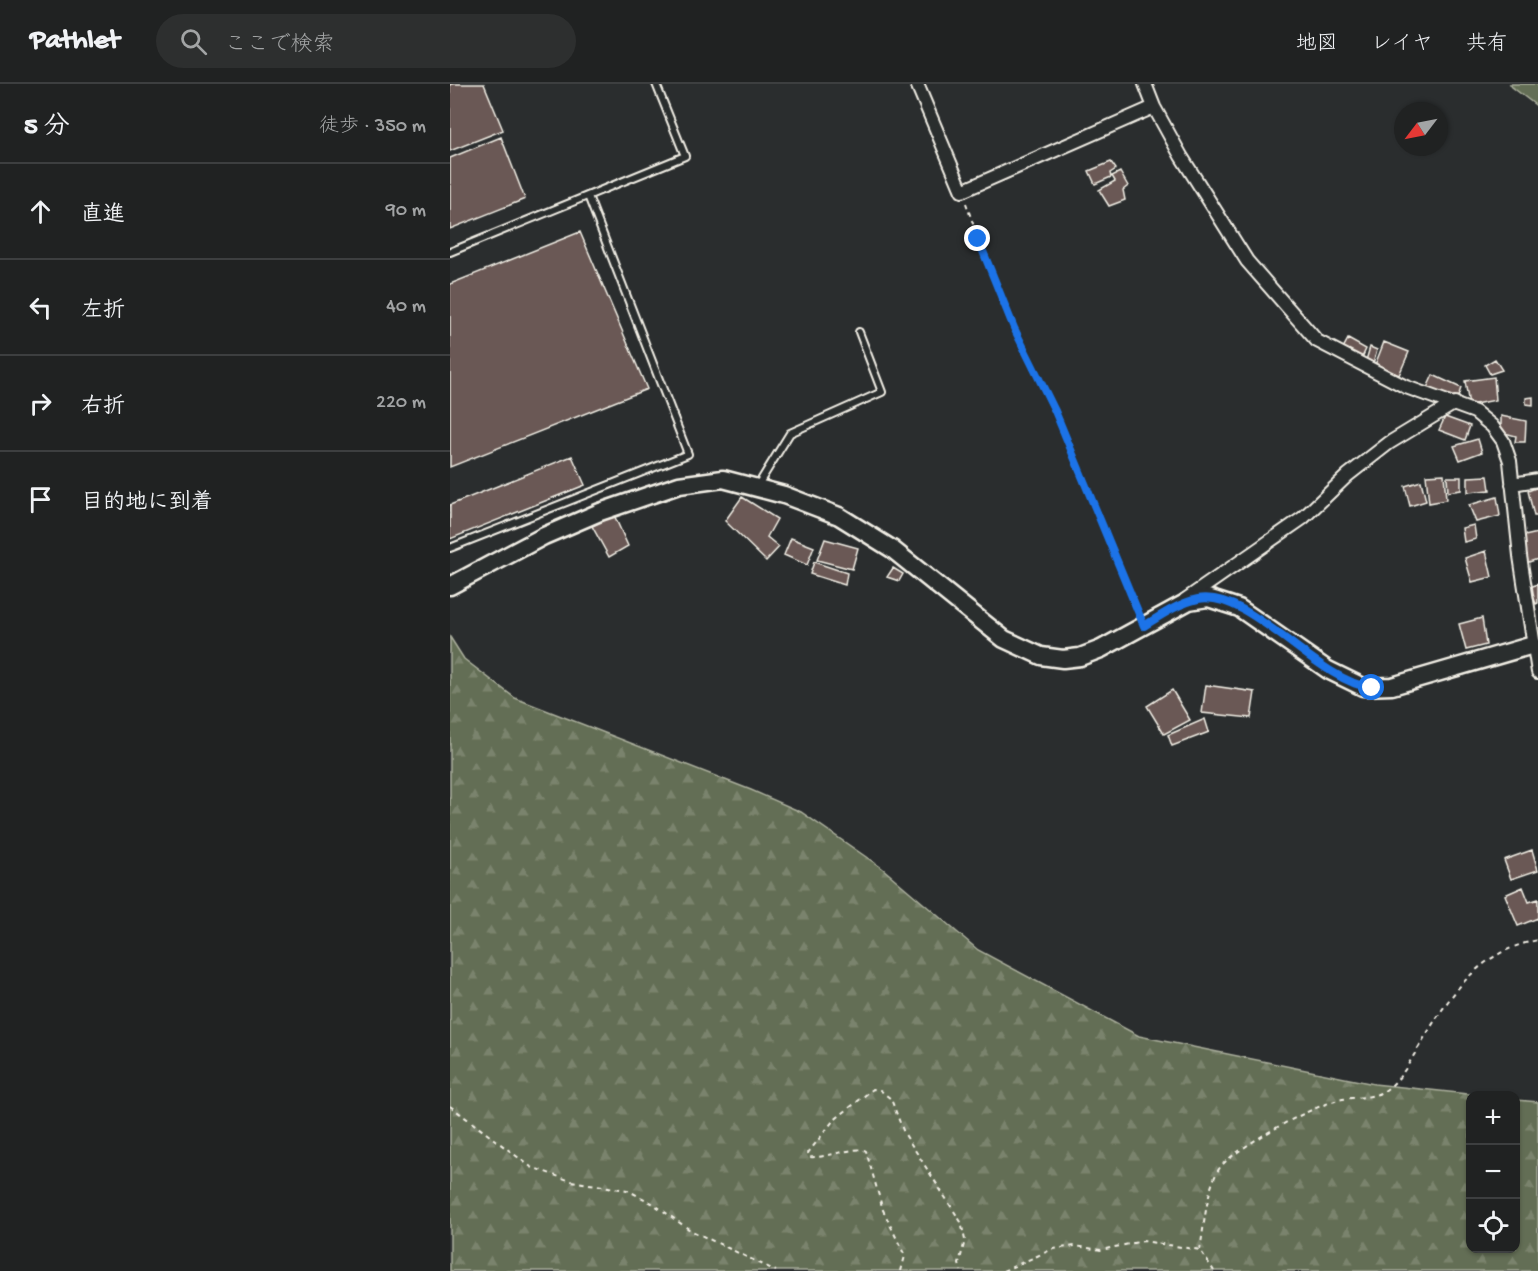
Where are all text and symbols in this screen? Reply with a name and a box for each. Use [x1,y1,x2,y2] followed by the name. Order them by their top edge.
[156,14,576,68] search box
[30,25,120,58] text: Pathlet
[177,25,210,58] icon: search
[225,33,335,59] text: ここで検索
[1296,33,1338,58] text: 地図
[1371,33,1433,58] text: レイヤ
[1466,33,1508,58] text: 共有
[1394,102,1448,156] north arrow
[24,113,70,144] text: 5 分
[319,116,426,139] text: 徒歩 · 350 m
[24,195,57,228] icon: ahead
[386,200,426,223] text: 90 m
[81,203,125,229] text: 直進
[964,225,990,251] route end
[24,291,57,324] icon: left
[386,296,426,319] text: 40 m
[81,299,125,325] text: 左折
[24,387,57,420] icon: right
[376,392,426,415] text: 220 m
[81,395,125,421] text: 右折
[24,483,57,516] icon: arrive
[81,491,213,517] text: 目的地に到着
[1358,674,1384,700] route start
[1466,1091,1520,1253] map controls
[1466,1091,1520,1145] button: +
[1466,1145,1520,1199] button: −
[1466,1199,1520,1253] button: locate

